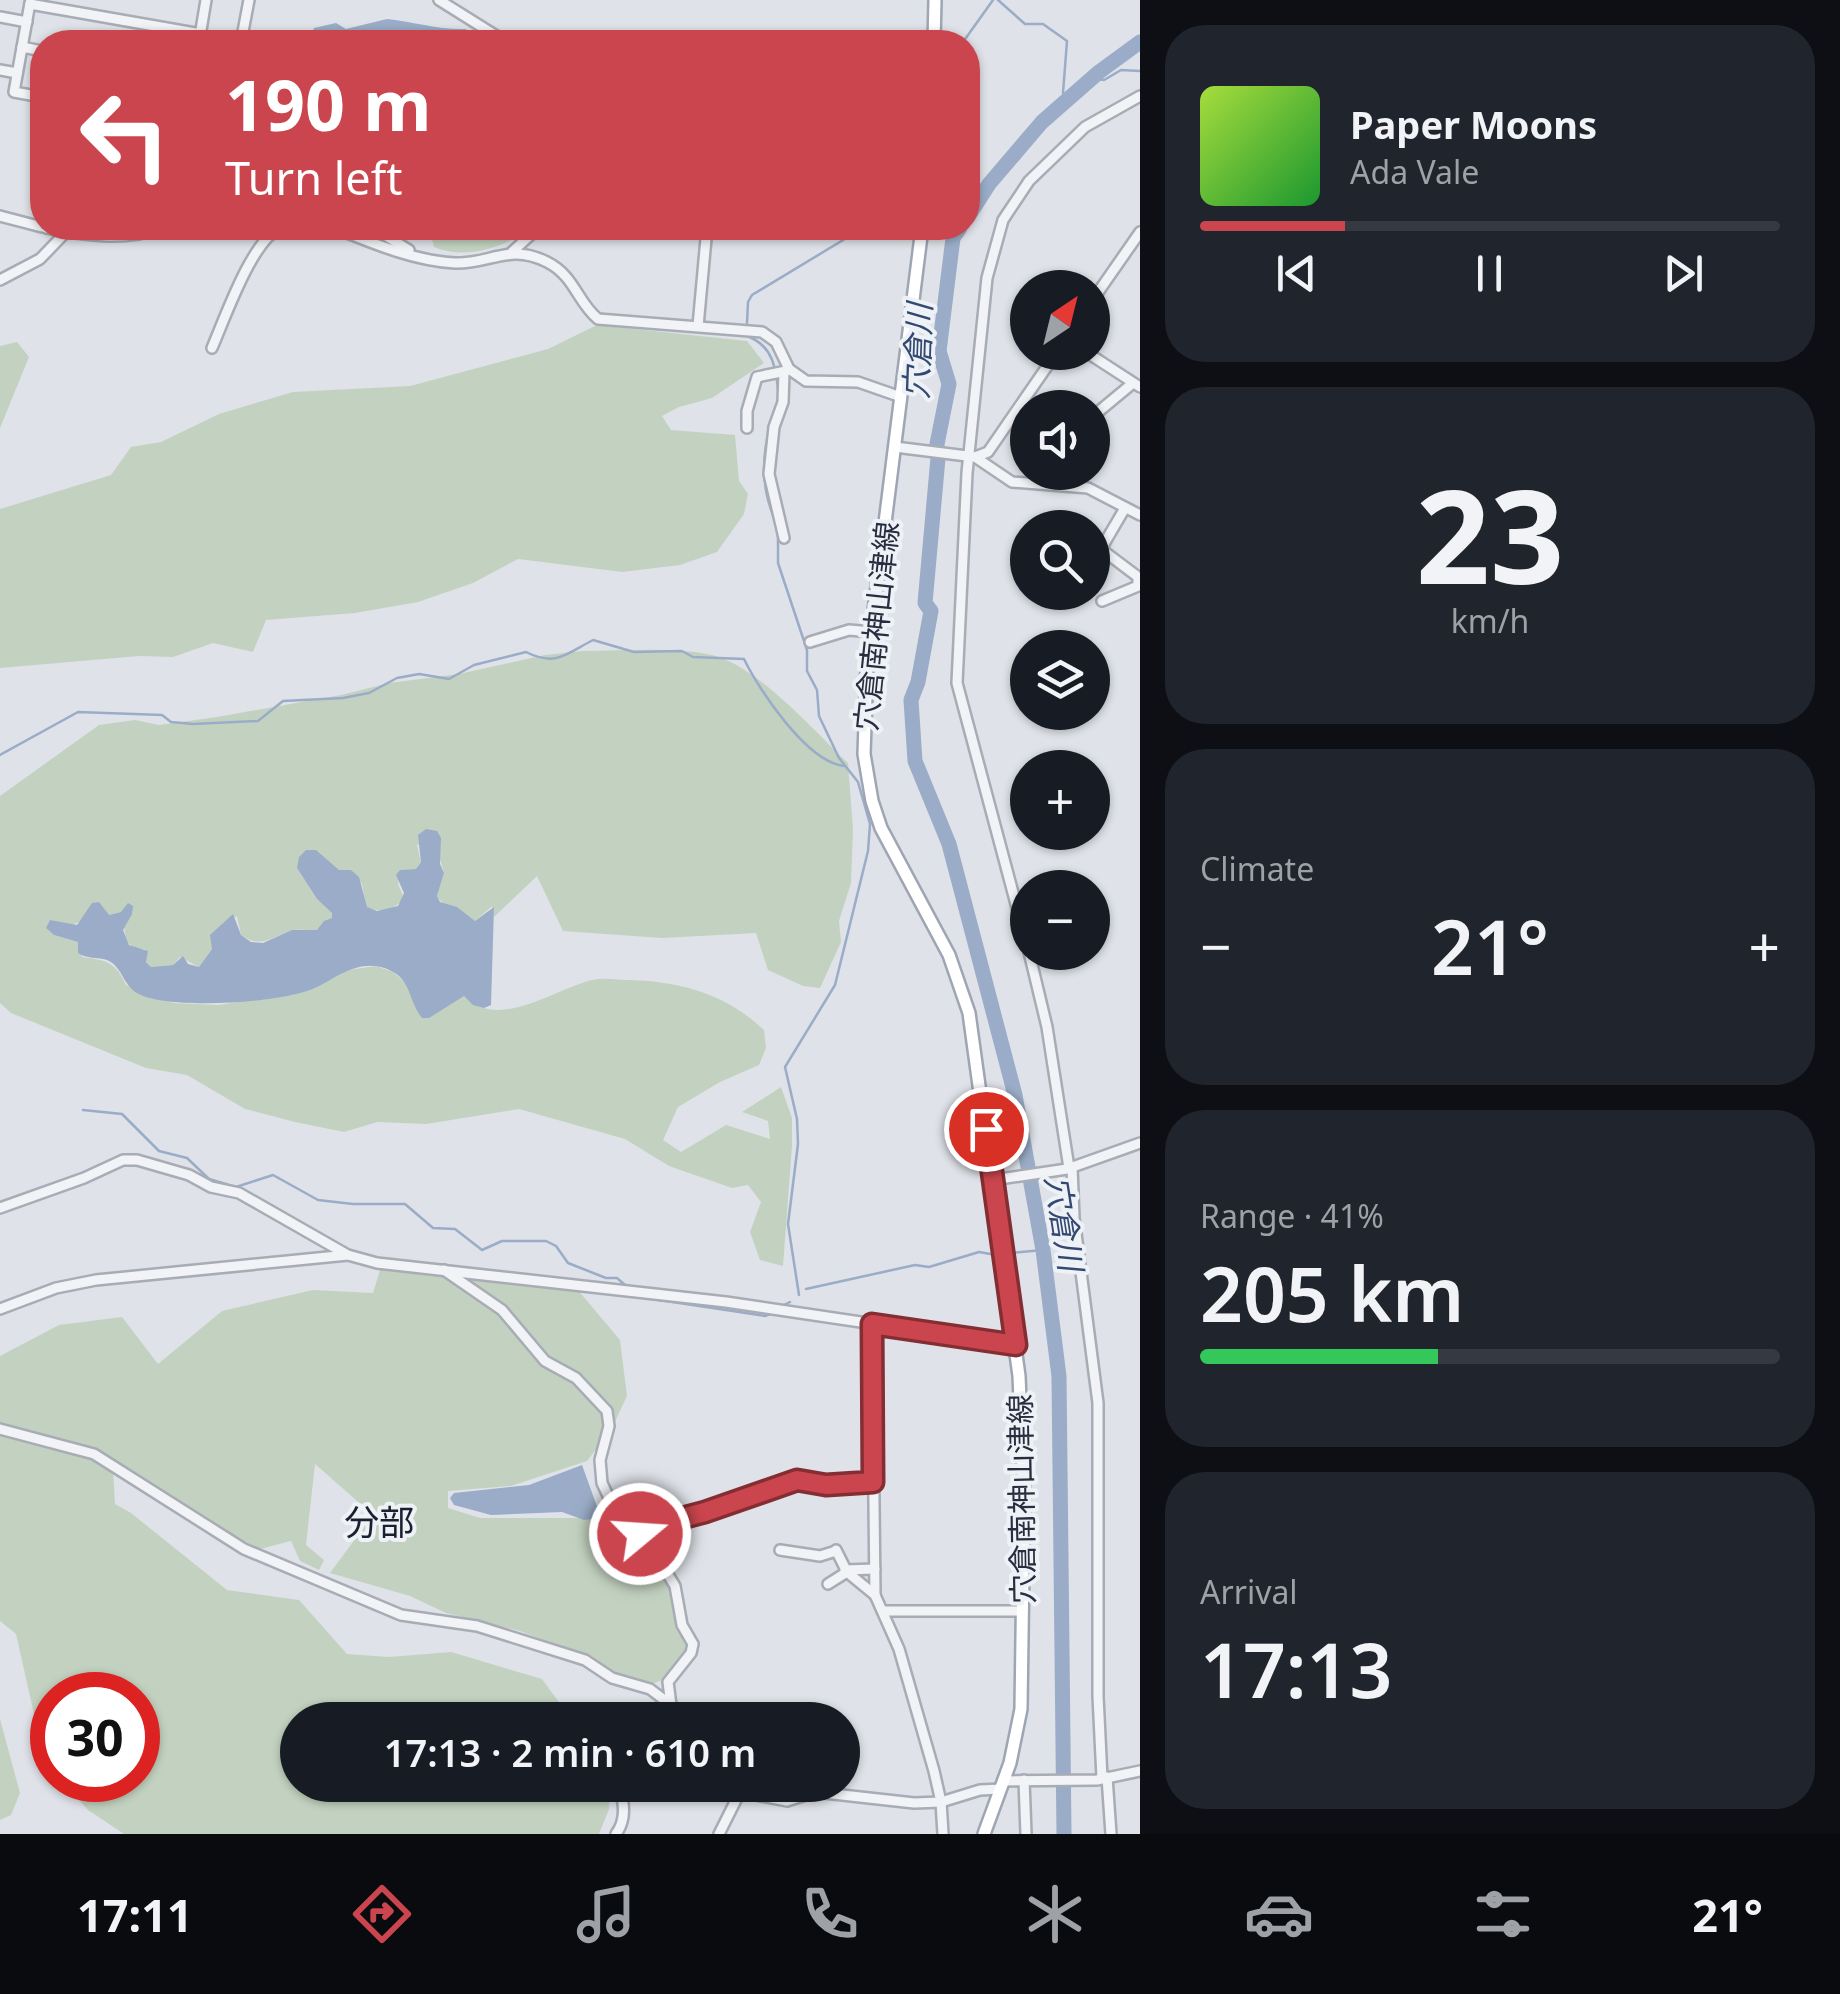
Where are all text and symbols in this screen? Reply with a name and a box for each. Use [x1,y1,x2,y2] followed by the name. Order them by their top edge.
[225,56,432,152] text: 190 m
[60,70,190,200] icon: left
[1350,98,1597,150] text: Paper Moons
[225,147,402,208] text: Turn left
[1350,150,1479,193] text: Ada Vale
[1269,246,1324,301] icon: previous
[1462,246,1517,301] icon: pause
[1656,246,1711,301] icon: next
[1010,270,1110,370] north arrow
[1010,270,1110,970] map controls
[894,299,940,400] water label: 穴倉川
[1010,390,1110,490] button: sound
[1416,445,1564,622] text: 23
[1010,510,1110,610] button: search
[845,519,907,733] street label: 穴倉南神山津線
[1451,599,1529,642] text: km/h
[1010,630,1110,730] button: layers
[1010,750,1110,850] button: +
[1200,847,1314,890] text: Climate
[1010,870,1110,970] button: −
[1431,895,1549,997] text: 21°
[1200,908,1231,983] text: −
[1749,908,1780,983] text: +
[944,1087,1029,1172] pin
[959,1102,1014,1157] icon: arrive
[1036,1172,1094,1277] water label: 穴倉川
[1200,1194,1384,1237] text: Range · 41%
[1200,1242,1464,1344] text: 205 km
[999,1394,1043,1604] street label: 穴倉南神山津線
[588,1482,692,1586] position arrow
[344,1498,414,1545] district label: 分部
[1200,1570,1298,1613] text: Arrival
[1200,1618,1392,1720] text: 17:13
[30,1672,160,1802] speed limit sign: 30
[384,1726,756,1778] text: 17:13 · 2 min · 610 m
[347,1879,417,1949] icon: directions
[571,1879,641,1949] icon: music
[795,1879,865,1949] icon: phone
[1020,1879,1090,1949] icon: climate
[1244,1879,1314,1949] icon: car
[1468,1879,1538,1949] icon: filters
[77,1884,193,1945] text: 17:11
[1692,1884,1763,1945] text: 21°

